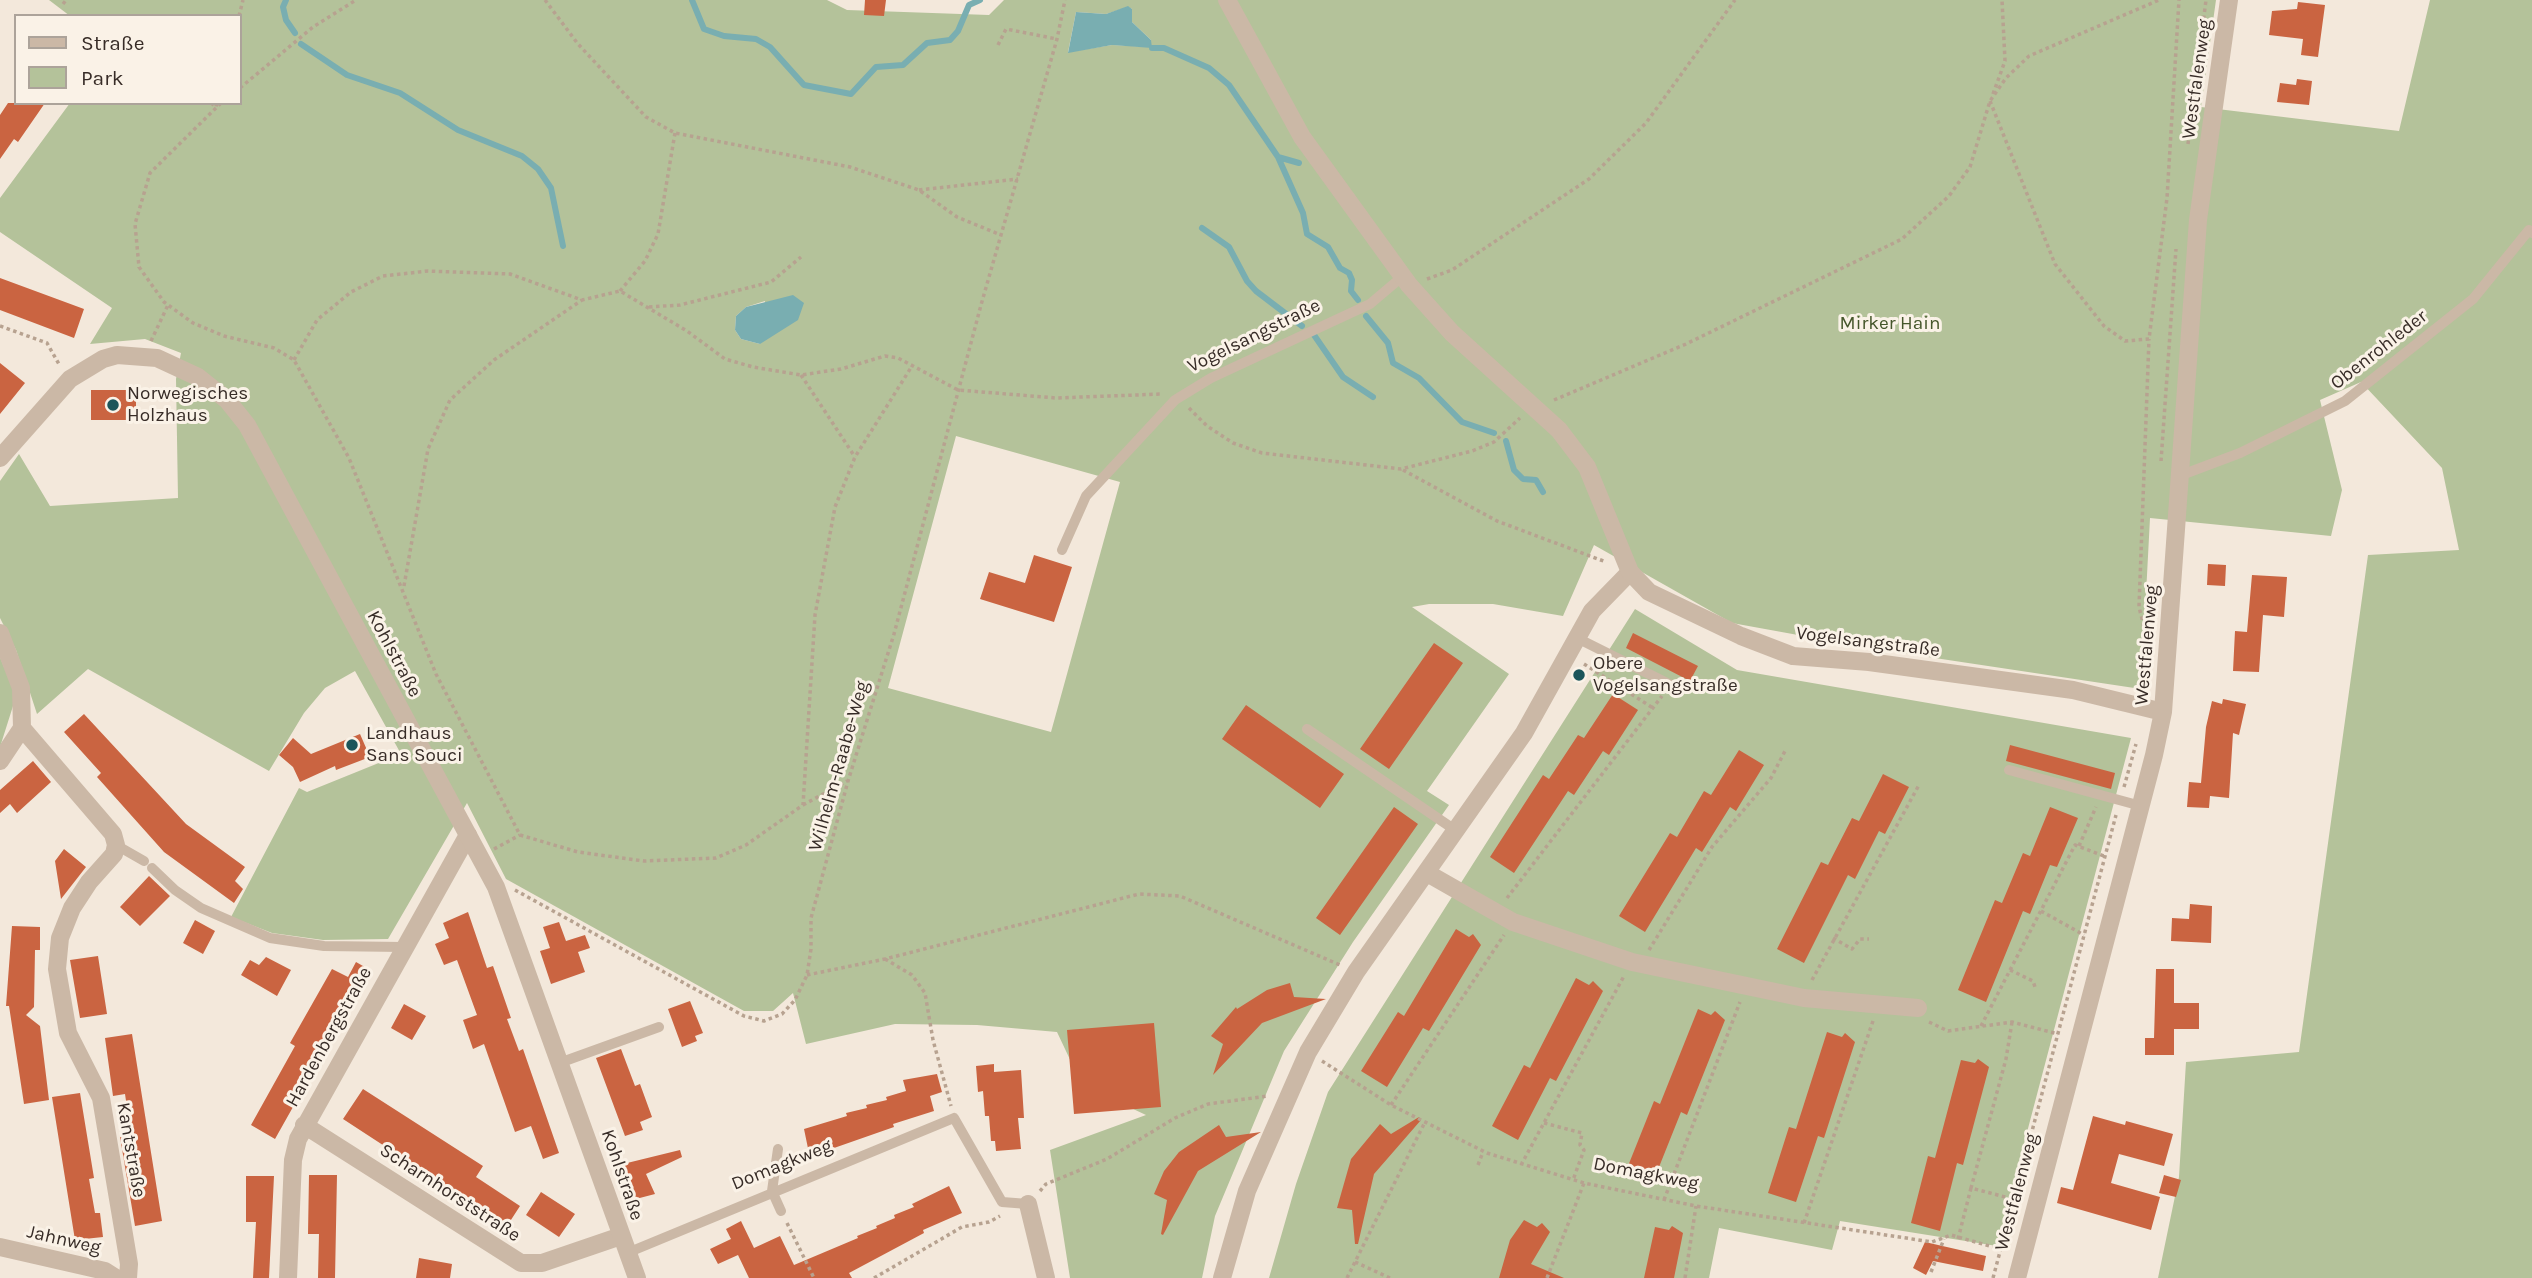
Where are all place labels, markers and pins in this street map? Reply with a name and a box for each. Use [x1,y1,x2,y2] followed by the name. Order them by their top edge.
[127,383,248,427] place label: Norwegisches Holzhaus
[105,397,121,413] marker: Norwegisches Holzhaus
[1593,653,1738,697] place label: Obere Vogelsangstraße
[1571,667,1587,683] marker: Obere Vogelsangstraße
[366,723,463,767] place label: Landhaus Sans Souci
[344,737,360,753] marker: Landhaus Sans Souci

